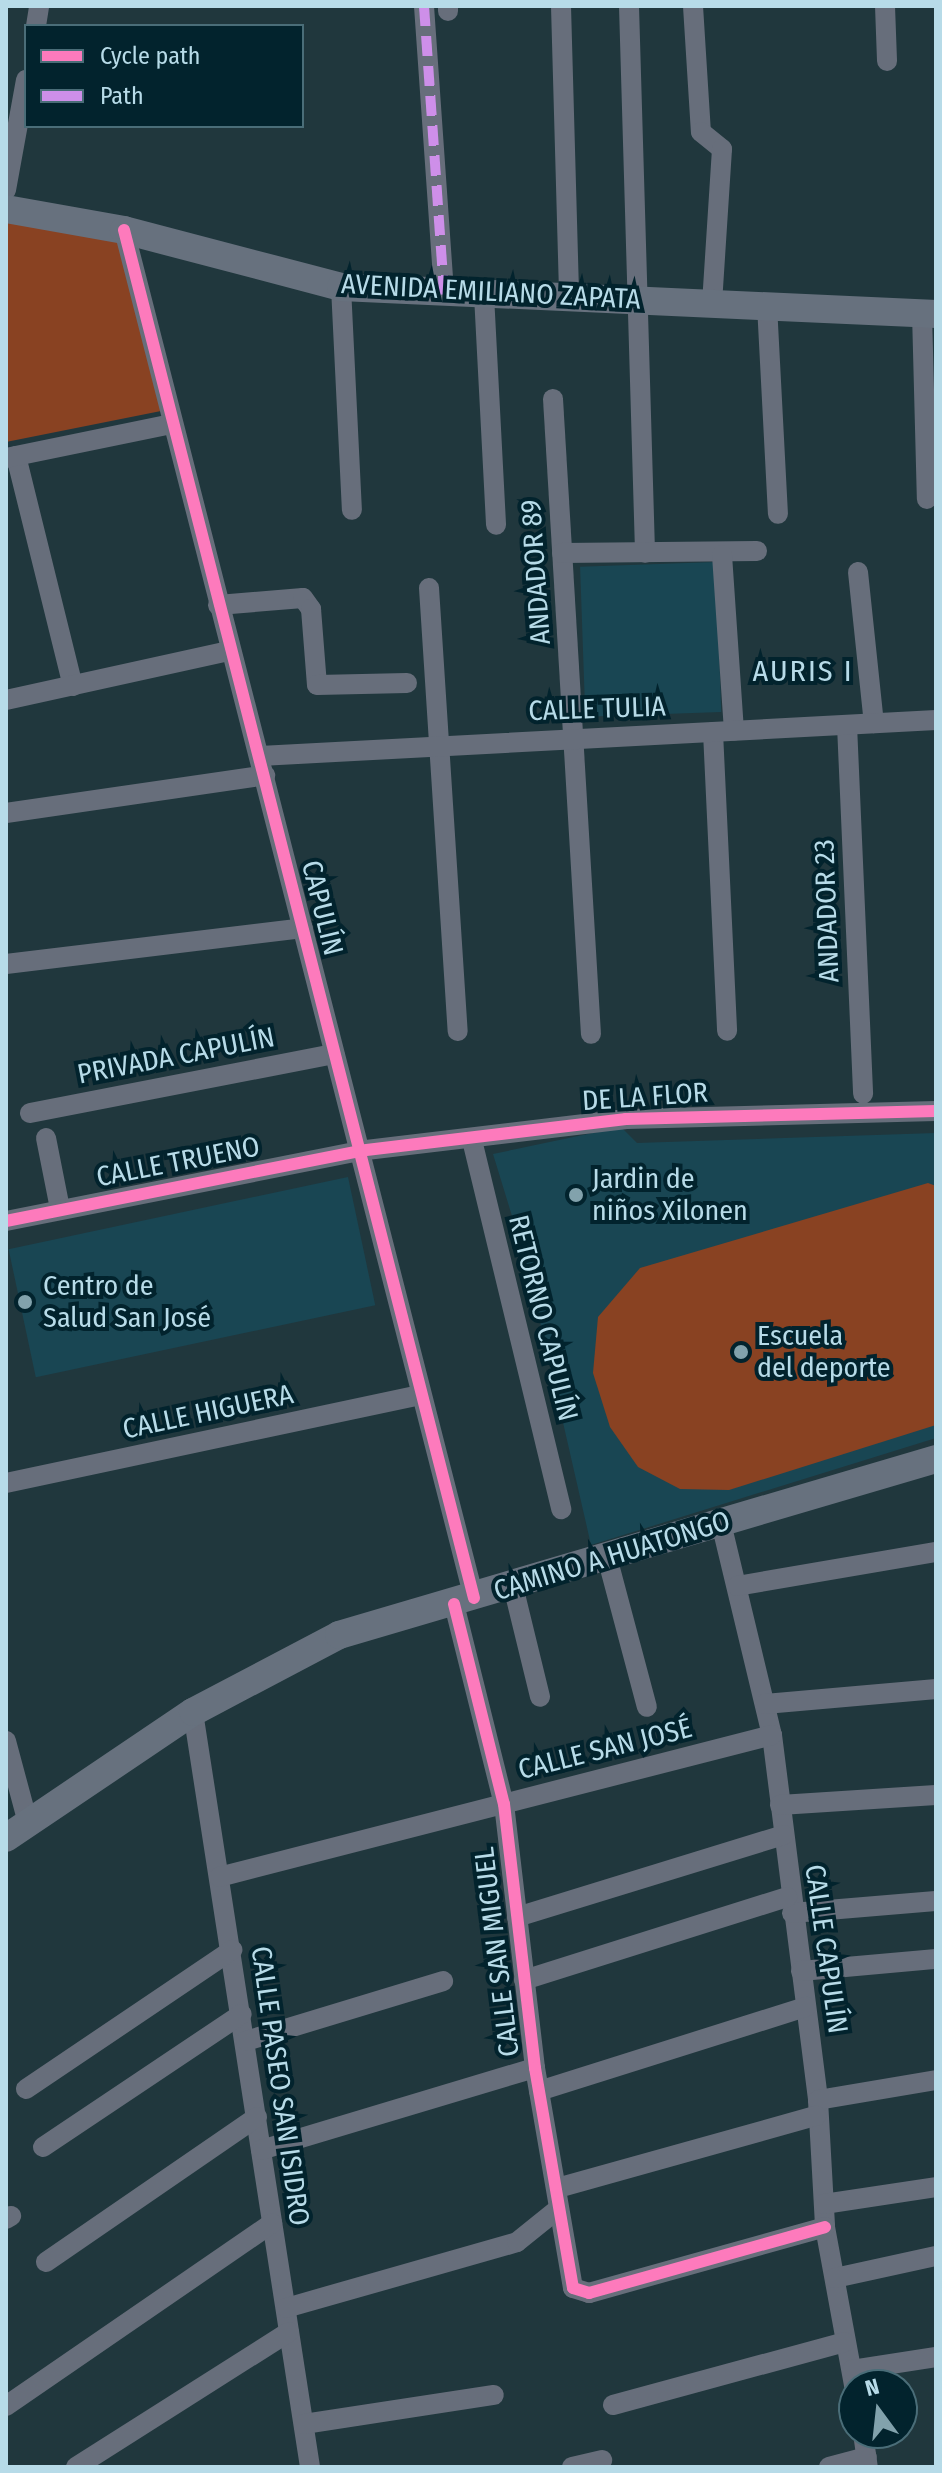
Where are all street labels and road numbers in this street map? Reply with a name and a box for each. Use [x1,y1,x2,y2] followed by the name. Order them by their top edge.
[340,267,642,317] street label: AVENIDA EMILIANO ZAPATA
[514,498,558,646] street label: ANDADOR 89
[528,690,666,728] street label: CALLE TULIA
[808,839,846,983] street label: ANDADOR 23
[294,857,350,959] street label: CAPULÍN
[75,1020,277,1092] street label: PRIVADA CAPULÍN
[581,1076,709,1118] street label: DE LA FLOR
[93,1130,263,1194] street label: CALLE TRUENO
[501,1211,585,1425] street label: RETORNO CAPULÍN
[120,1378,296,1446] street label: CALLE HIGUERA
[490,1504,734,1608] street label: CAMINO A HUATONGO
[515,1711,695,1787] street label: CALLE SAN JOSÉ
[467,1845,527,2059] street label: CALLE SAN MIGUEL
[798,1862,854,2036] street label: CALLE CAPULÍN
[244,1944,316,2228] street label: CALLE PASEO SAN ISIDRO

